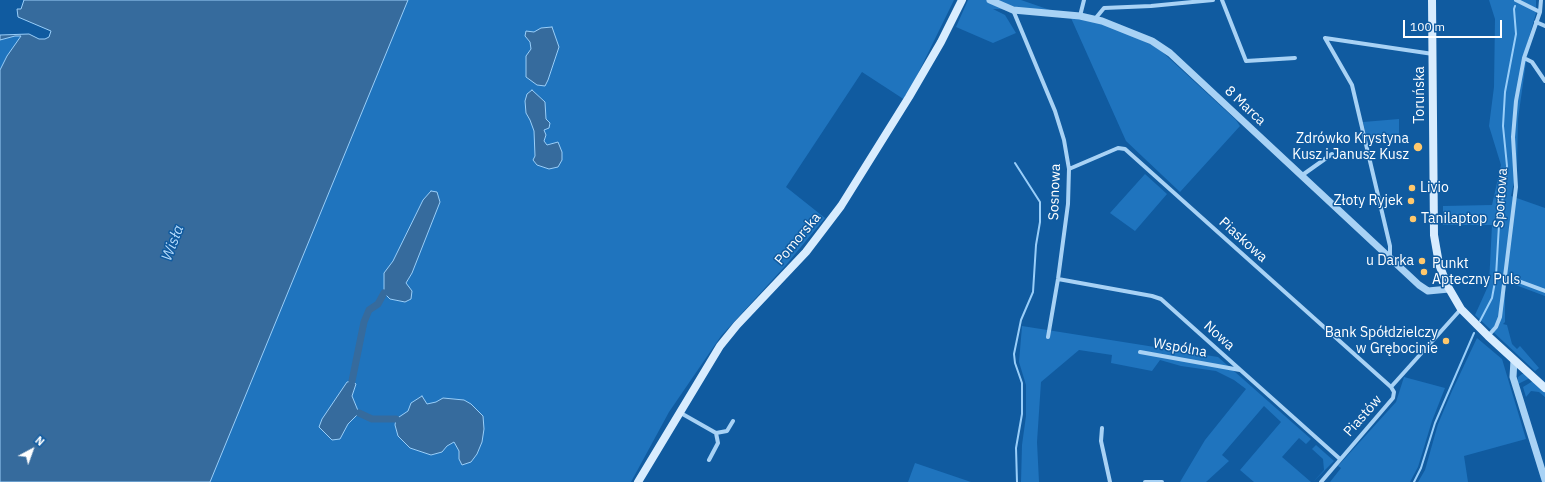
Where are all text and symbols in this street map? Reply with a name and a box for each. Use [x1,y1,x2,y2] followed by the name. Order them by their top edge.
[1405,12,1504,38] scale bar
[1410,19,1445,34] text: 100 m
[1412,66,1428,124] street label: Toruńska
[1221,83,1269,129] street label: 8 Marca
[1292,131,1409,164] place label: Zdrówko Krystyna Kusz i Janusz Kusz
[1412,141,1424,153] marker: Zdrówko Krystyna Kusz i Janusz Kusz
[1046,163,1064,221] street label: Sosnowa
[1491,167,1511,229] street label: Sportowa
[1420,180,1449,196] place label: Livio
[1407,183,1417,193] marker: Livio
[1333,193,1403,209] place label: Złoty Ryjek
[1406,196,1416,206] marker: Złoty Ryjek
[771,210,825,268] street label: Pomorska
[1421,211,1487,227] place label: Tanilaptop
[1215,214,1271,266] street label: Piaskowa
[1408,214,1418,224] marker: Tanilaptop
[158,223,188,263] water label: Wisła
[1366,253,1414,269] place label: u Darka
[1417,256,1427,266] marker: u Darka
[1432,256,1520,288] place label: Punkt Apteczny Puls
[1419,267,1429,277] marker: Punkt Apteczny Puls
[1200,318,1238,354] street label: Nowa
[1325,325,1438,358] place label: Bank Spółdzielczy w Grębocinie
[1152,335,1208,361] street label: Wspólna
[1441,336,1451,346] marker: Bank Spółdzielczy w Grębocinie
[1340,392,1386,440] street label: Piastów
[12,430,52,470] north arrow
[32,433,47,449] text: N

